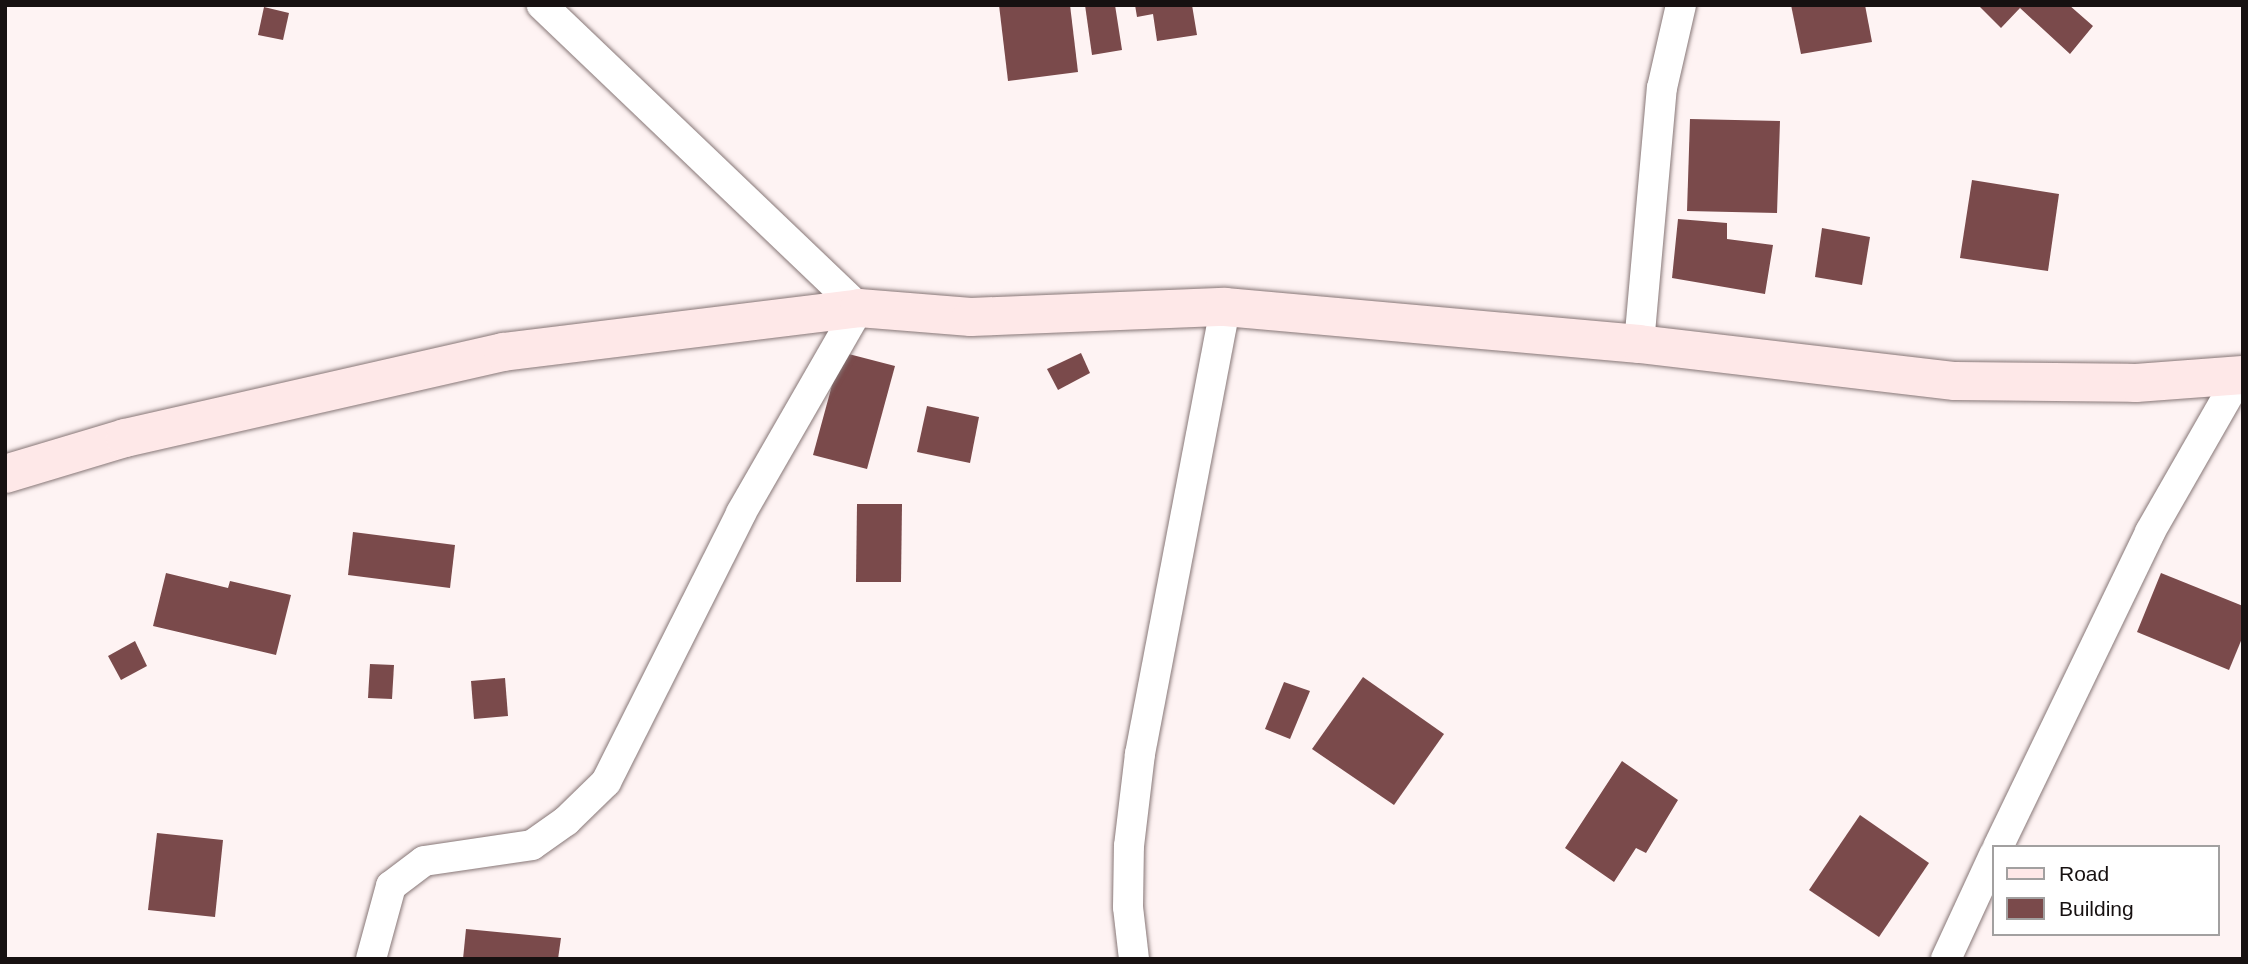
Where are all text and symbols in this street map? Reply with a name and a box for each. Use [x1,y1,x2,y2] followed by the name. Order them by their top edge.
[1993,845,2220,936] legend
[2059,862,2109,885] text: Road
[2059,897,2134,920] text: Building

